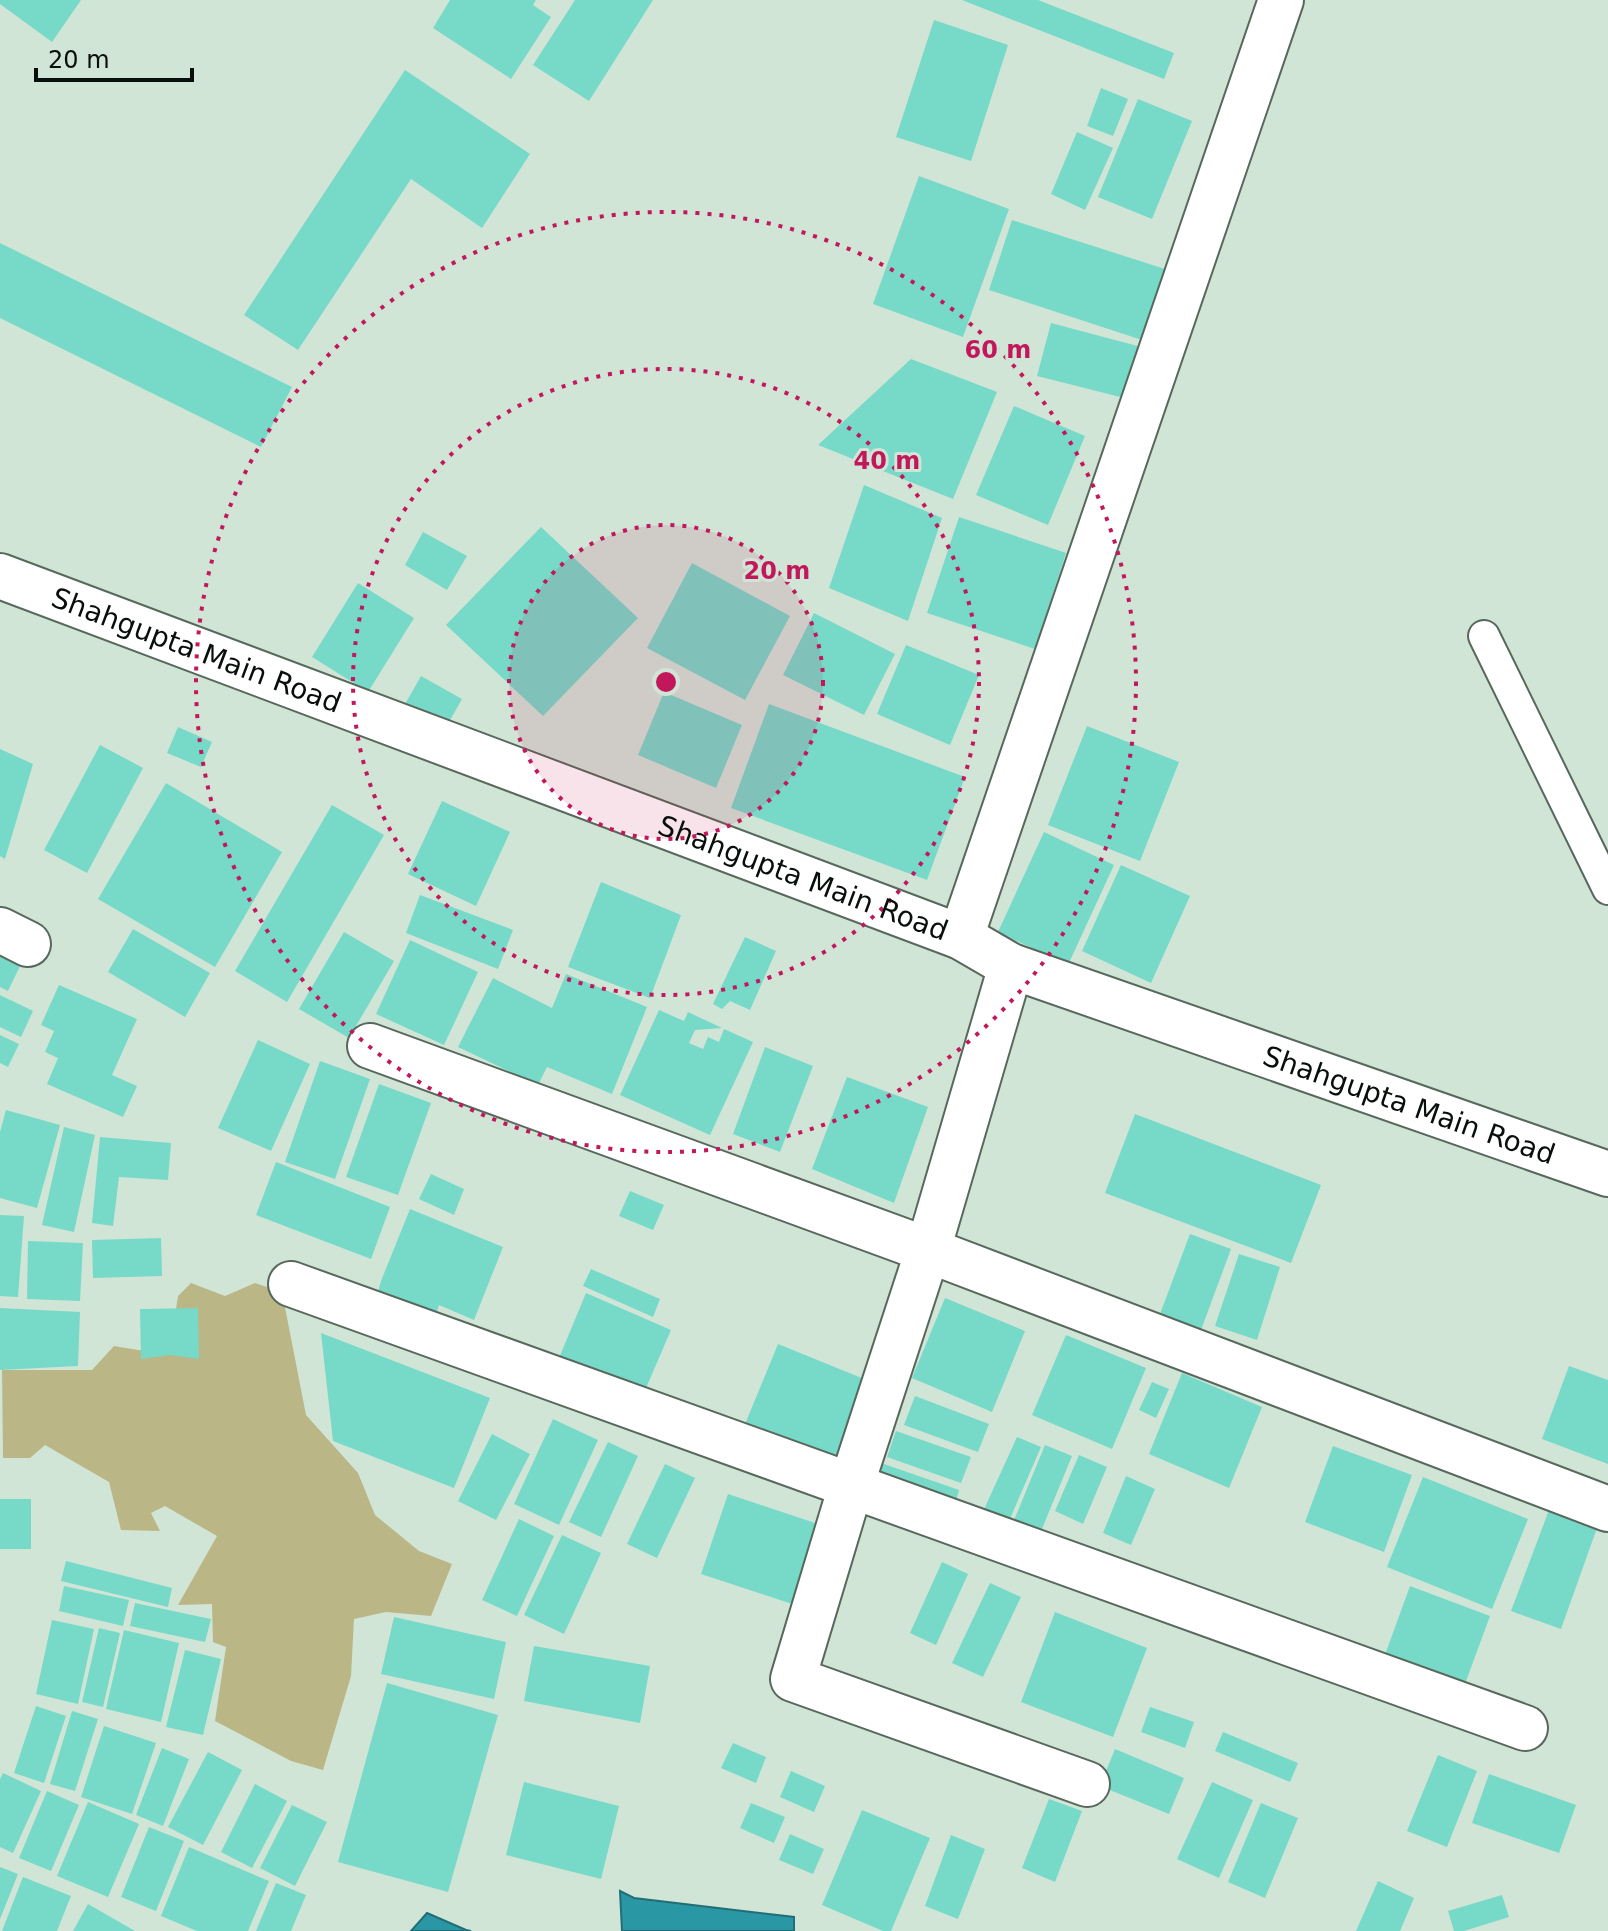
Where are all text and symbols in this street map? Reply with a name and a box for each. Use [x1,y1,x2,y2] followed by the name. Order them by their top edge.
[36,32,192,82] scale bar
[48,46,110,74] text: 20 m
[965,336,1031,364] text: 60 m
[854,447,920,475] text: 40 m
[744,557,810,585] text: 20 m
[47,580,346,719] street label: Shahgupta Main Road
[652,668,680,696] centre of rings
[654,808,953,947] street label: Shahgupta Main Road
[1259,1039,1559,1171] street label: Shahgupta Main Road

